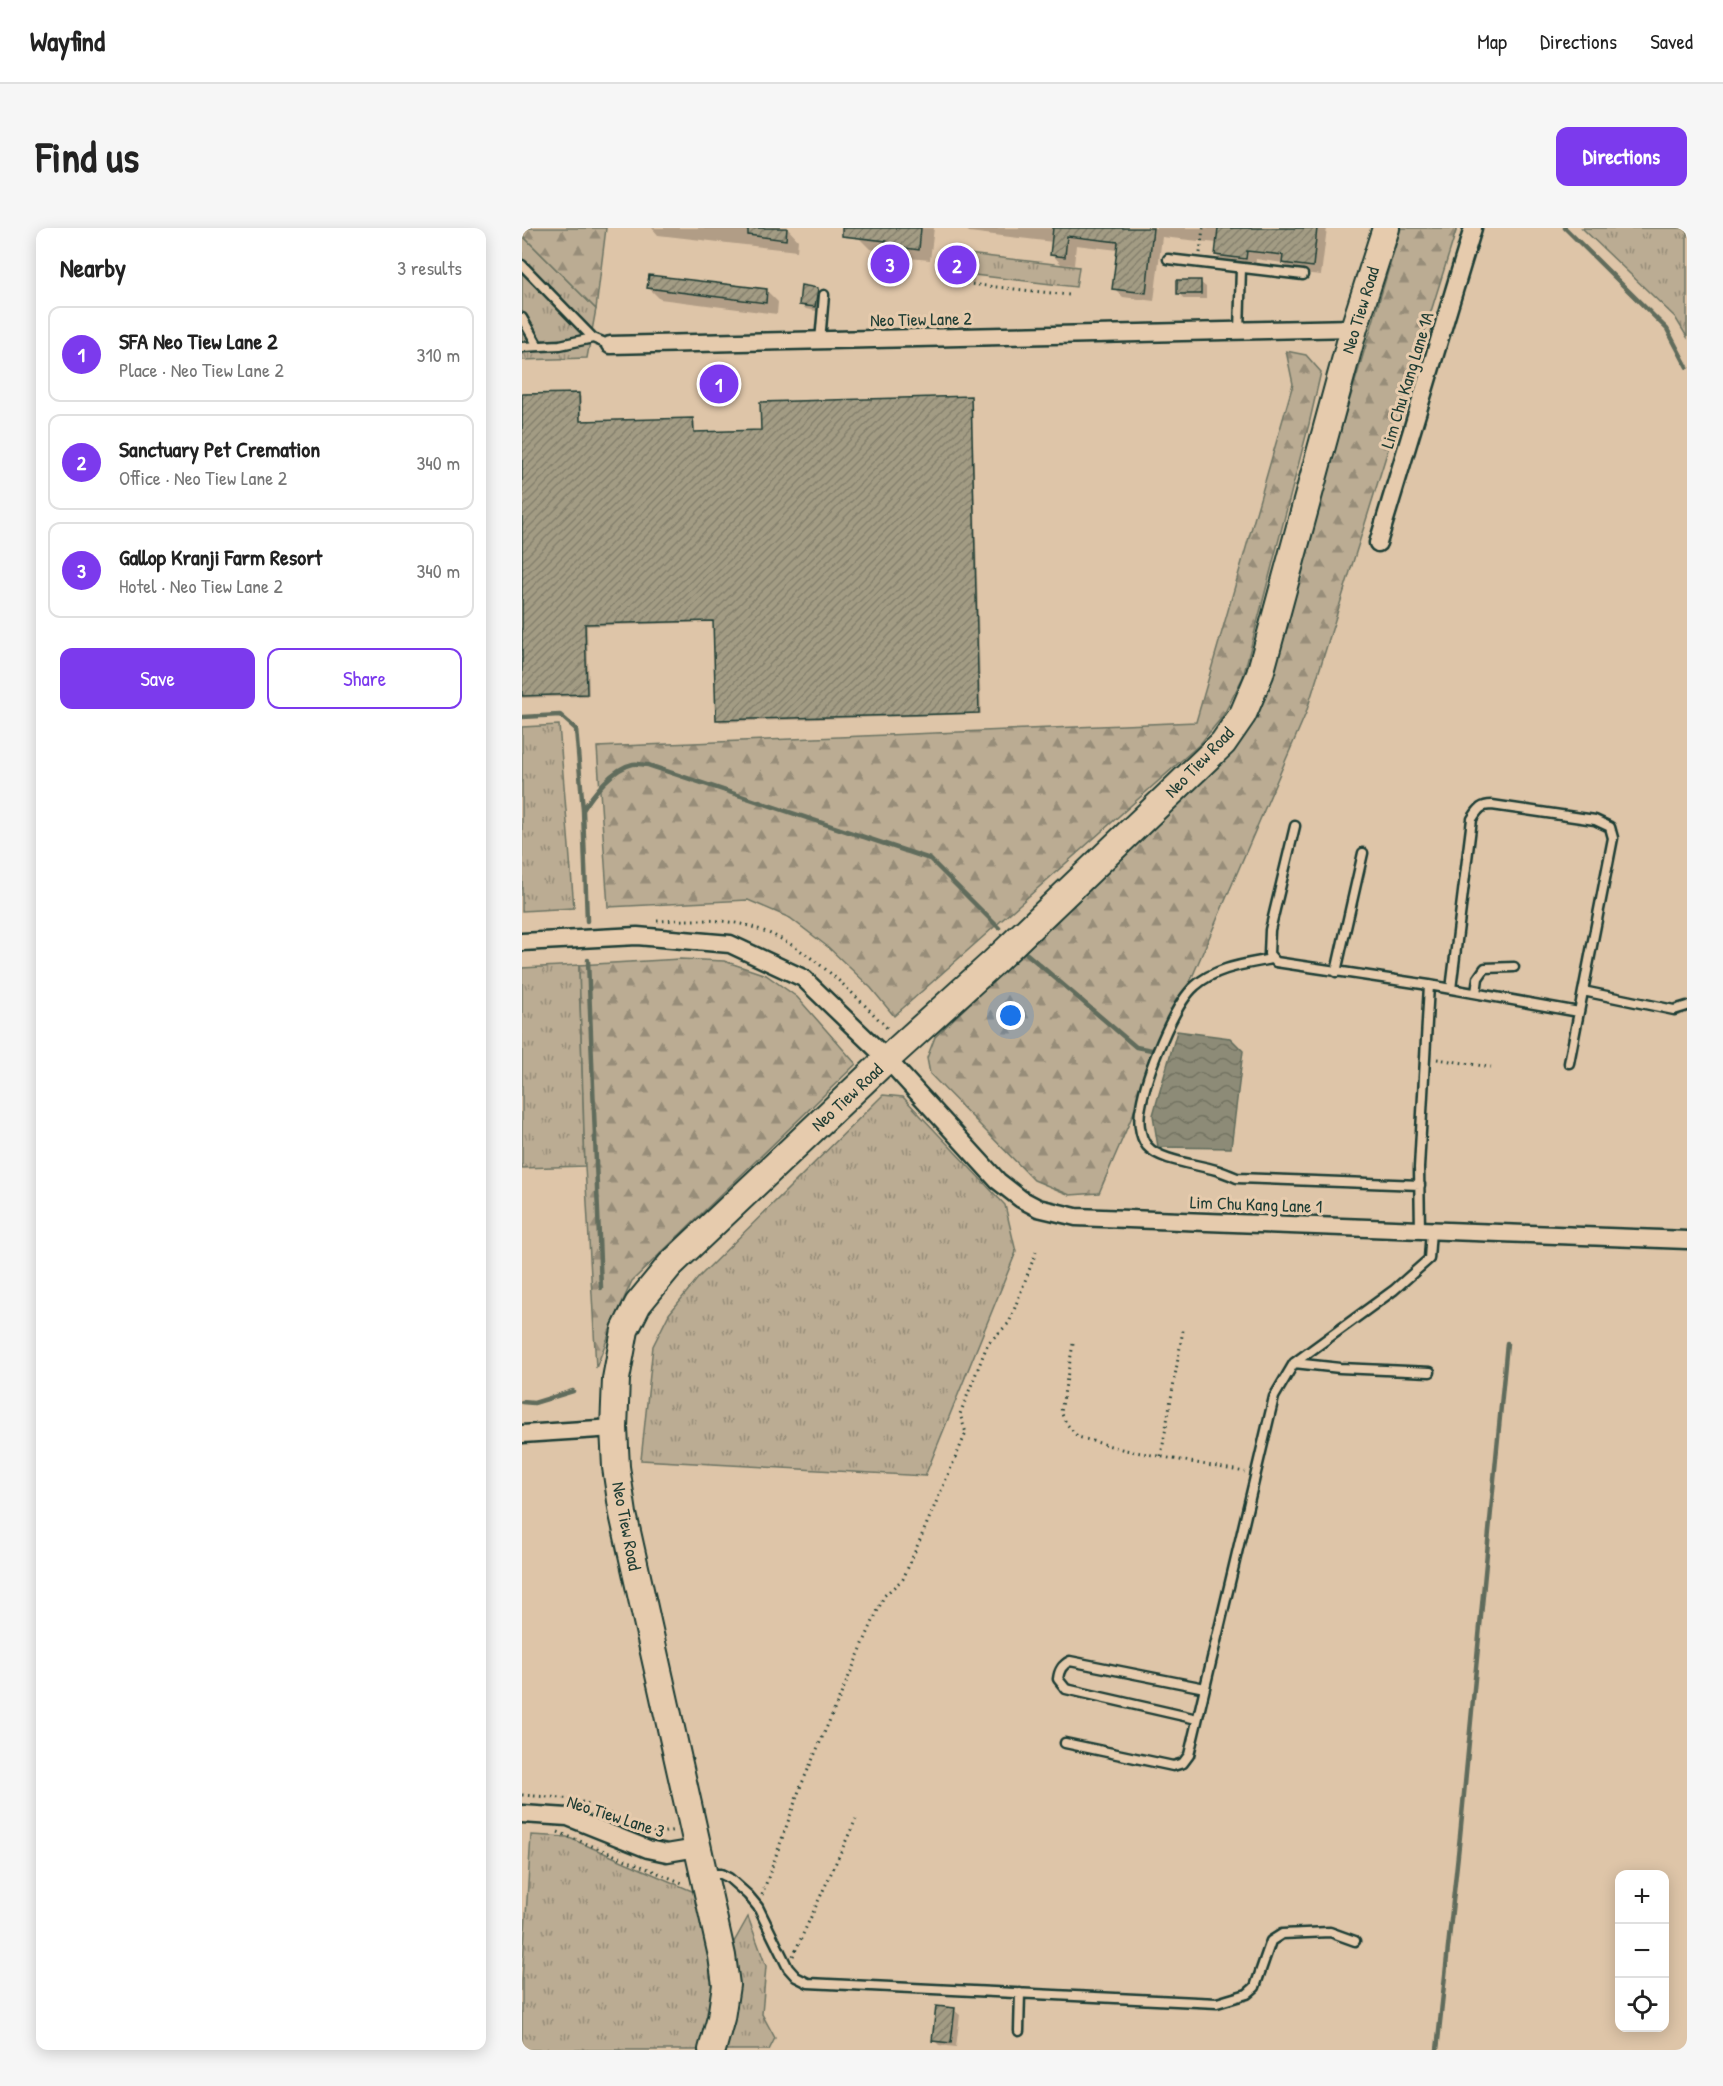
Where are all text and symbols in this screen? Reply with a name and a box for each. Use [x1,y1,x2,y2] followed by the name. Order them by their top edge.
[30,22,105,60] text: Wayfind
[1477,27,1507,56] text: Map
[1540,27,1617,56] text: Directions
[1650,27,1693,56] text: Saved
[1556,127,1687,186] button: Directions
[36,128,139,185] text: Find us
[870,242,910,286] pin: 3
[938,243,976,288] pin: 2
[60,250,126,285] text: Nearby
[397,254,462,281] text: 3 results
[1335,263,1385,357] street label: Neo Tiew Road
[870,306,973,332] street label: Neo Tiew Lane 2
[1374,309,1440,451] street label: Lim Chu Kang Lane 1A
[119,326,278,356] text: SFA Neo Tiew Lane 2
[78,341,85,368] text: 1
[417,341,460,368] text: 310 m
[119,356,284,383] text: Place · Neo Tiew Lane 2
[700,362,738,406] pin: 1
[119,434,320,464] text: Sanctuary Pet Cremation
[77,449,86,476] text: 2
[416,449,460,476] text: 340 m
[119,464,287,491] text: Office · Neo Tiew Lane 2
[119,542,322,572] text: Gallop Kranji Farm Resort
[77,557,86,584] text: 3
[416,557,460,584] text: 340 m
[119,572,283,599] text: Hotel · Neo Tiew Lane 2
[60,648,255,709] button: Save
[267,648,462,709] button: Share
[1159,721,1239,803] street label: Neo Tiew Road
[996,1001,1025,1030] your location
[806,1057,888,1137] street label: Neo Tiew Road
[1189,1189,1323,1219] street label: Lim Chu Kang Lane 1
[606,1480,648,1572] street label: Neo Tiew Road
[564,1788,668,1844] street label: Neo Tiew Lane 3
[1615,1870,1669,2032] map controls
[1615,1870,1669,1924] button: +
[1615,1924,1669,1978] button: −
[1615,1978,1669,2032] button: locate

